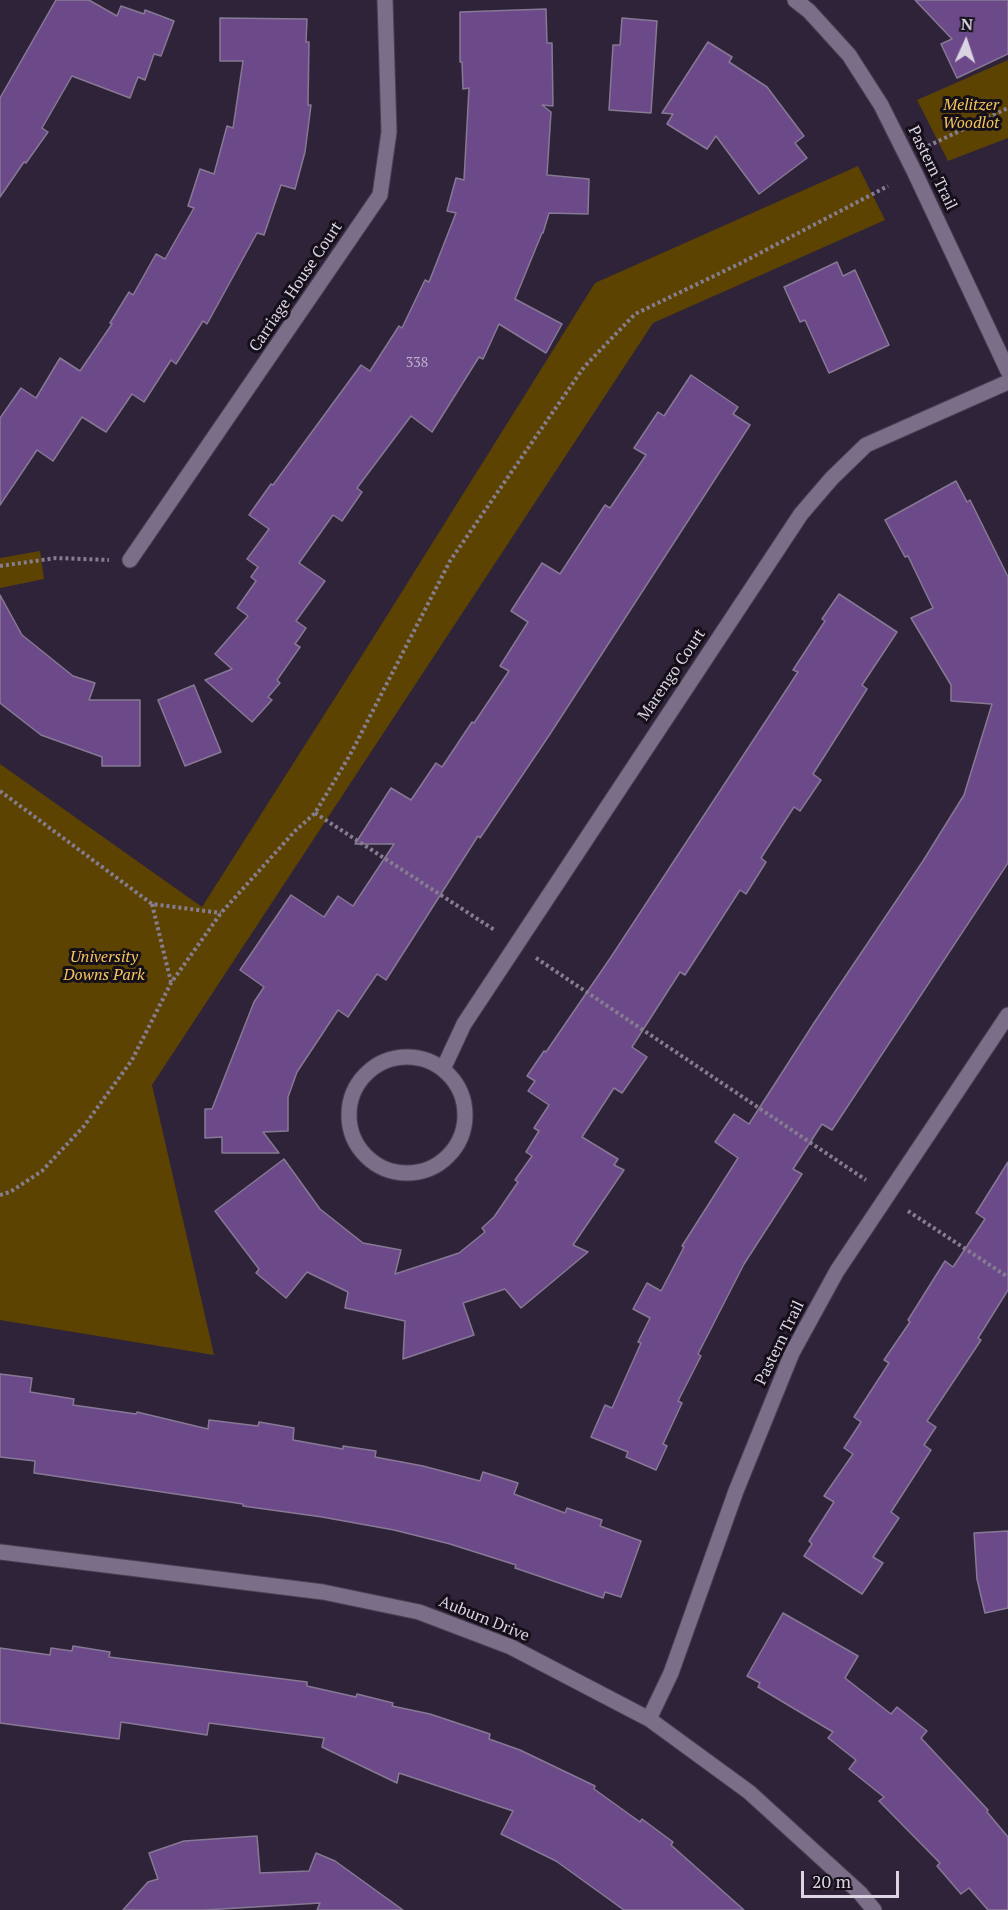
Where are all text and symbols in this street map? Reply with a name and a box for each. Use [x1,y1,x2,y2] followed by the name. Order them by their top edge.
[936,12,996,72] north arrow
[960,13,974,35] text: N
[943,95,999,133] park label: Melitzer Woodlot
[903,123,961,213] street label: Pastern Trail
[245,218,347,356] street label: Carriage House Court
[406,355,428,371] house number: 338
[634,625,710,725] street label: Marengo Court
[63,947,145,985] park label: University Downs Park
[751,1298,809,1388] street label: Pastern Trail
[436,1592,532,1646] street label: Auburn Drive
[804,1859,902,1897] scale bar
[812,1869,851,1893] text: 20 m

